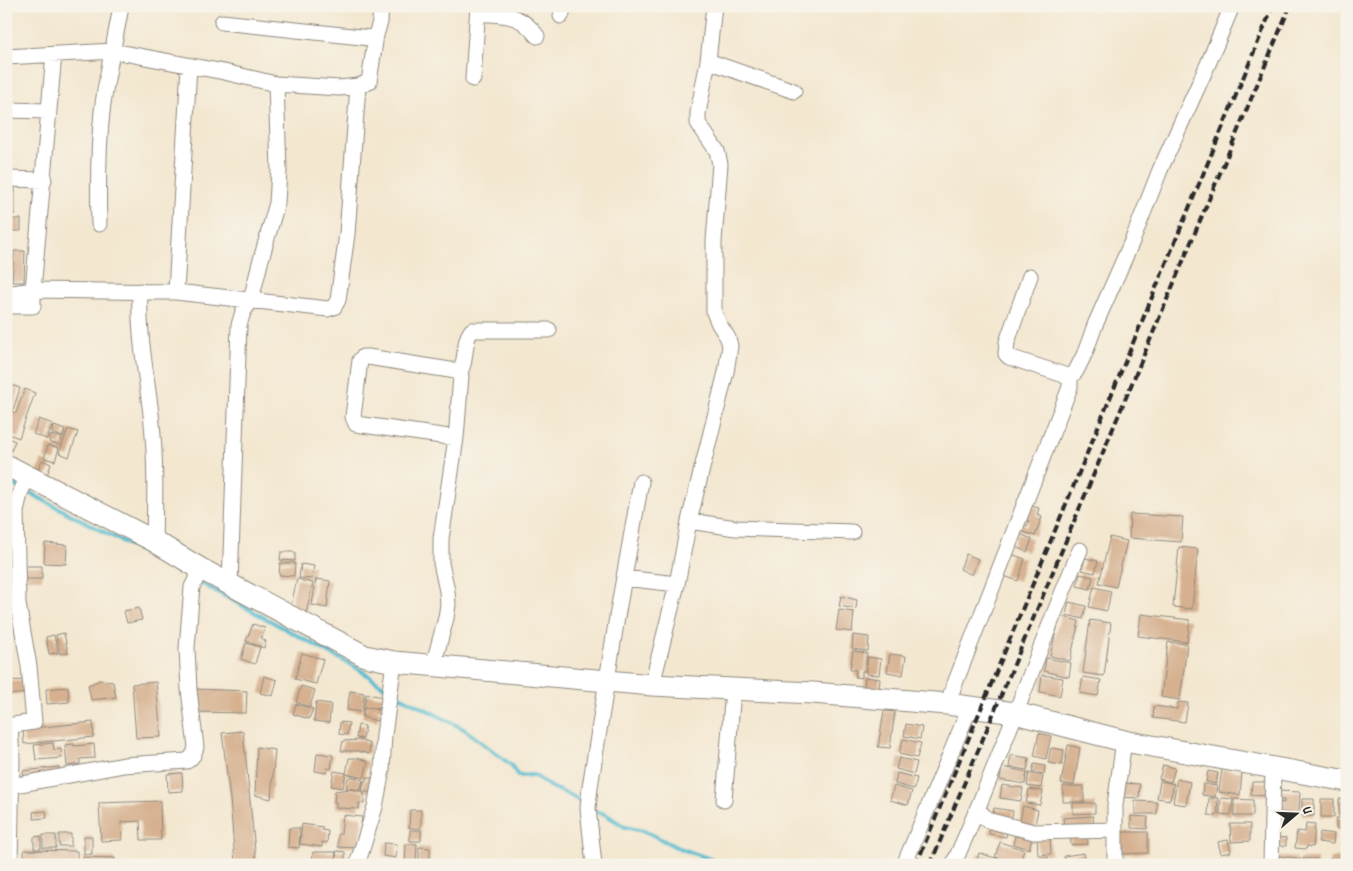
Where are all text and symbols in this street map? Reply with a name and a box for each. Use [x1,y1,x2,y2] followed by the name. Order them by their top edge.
[1270,788,1320,838] north arrow
[1296,804,1317,817] text: U

